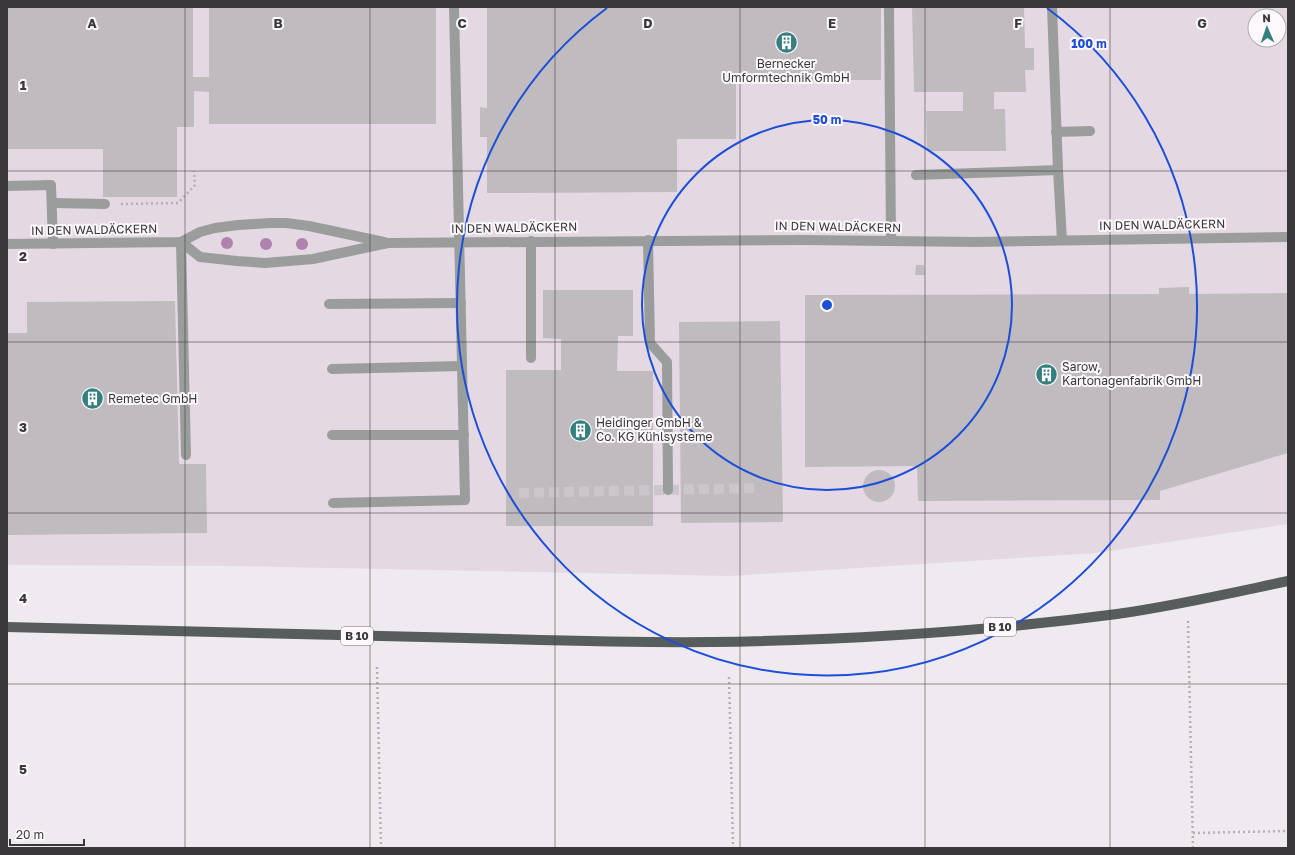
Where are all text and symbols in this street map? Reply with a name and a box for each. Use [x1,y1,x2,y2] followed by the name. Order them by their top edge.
[1247,8,1287,48] north arrow
[1262,11,1271,24] text: N
[87,15,97,31] text: A
[273,15,283,31] text: B
[457,15,467,31] text: C
[643,15,653,31] text: D
[828,15,836,31] text: E
[1014,15,1022,31] text: F
[1197,15,1207,31] text: G
[773,30,799,56] building icon: Bernecker Umformtechnik GmbH
[1071,36,1107,51] text: 100 m
[722,56,850,85] place label: Bernecker Umformtechnik GmbH
[20,77,27,93] text: 1
[813,112,841,127] text: 50 m
[1099,216,1225,233] street label: IN DEN WALDÄCKERN
[775,218,901,235] street label: IN DEN WALDÄCKERN
[451,219,577,236] street label: IN DEN WALDÄCKERN
[31,221,157,238] street label: IN DEN WALDÄCKERN
[19,248,27,264] text: 2
[820,298,834,312] centre of rings
[1062,359,1201,388] place label: Sarow, Kartonagenfabrik GmbH
[1033,361,1059,387] building icon: Sarow, Kartonagenfabrik GmbH
[79,386,105,412] building icon: Remetec GmbH
[108,391,197,406] place label: Remetec GmbH
[596,415,713,444] place label: Heidinger GmbH & Co. KG Kühlsysteme
[567,417,593,443] building icon: Heidinger GmbH & Co. KG Kühlsysteme
[19,419,27,435] text: 3
[19,590,27,606] text: 4
[984,618,1016,636] road number: B 10
[341,627,373,645] road number: B 10
[19,761,27,777] text: 5
[10,821,84,847] scale bar
[16,827,44,842] text: 20 m

